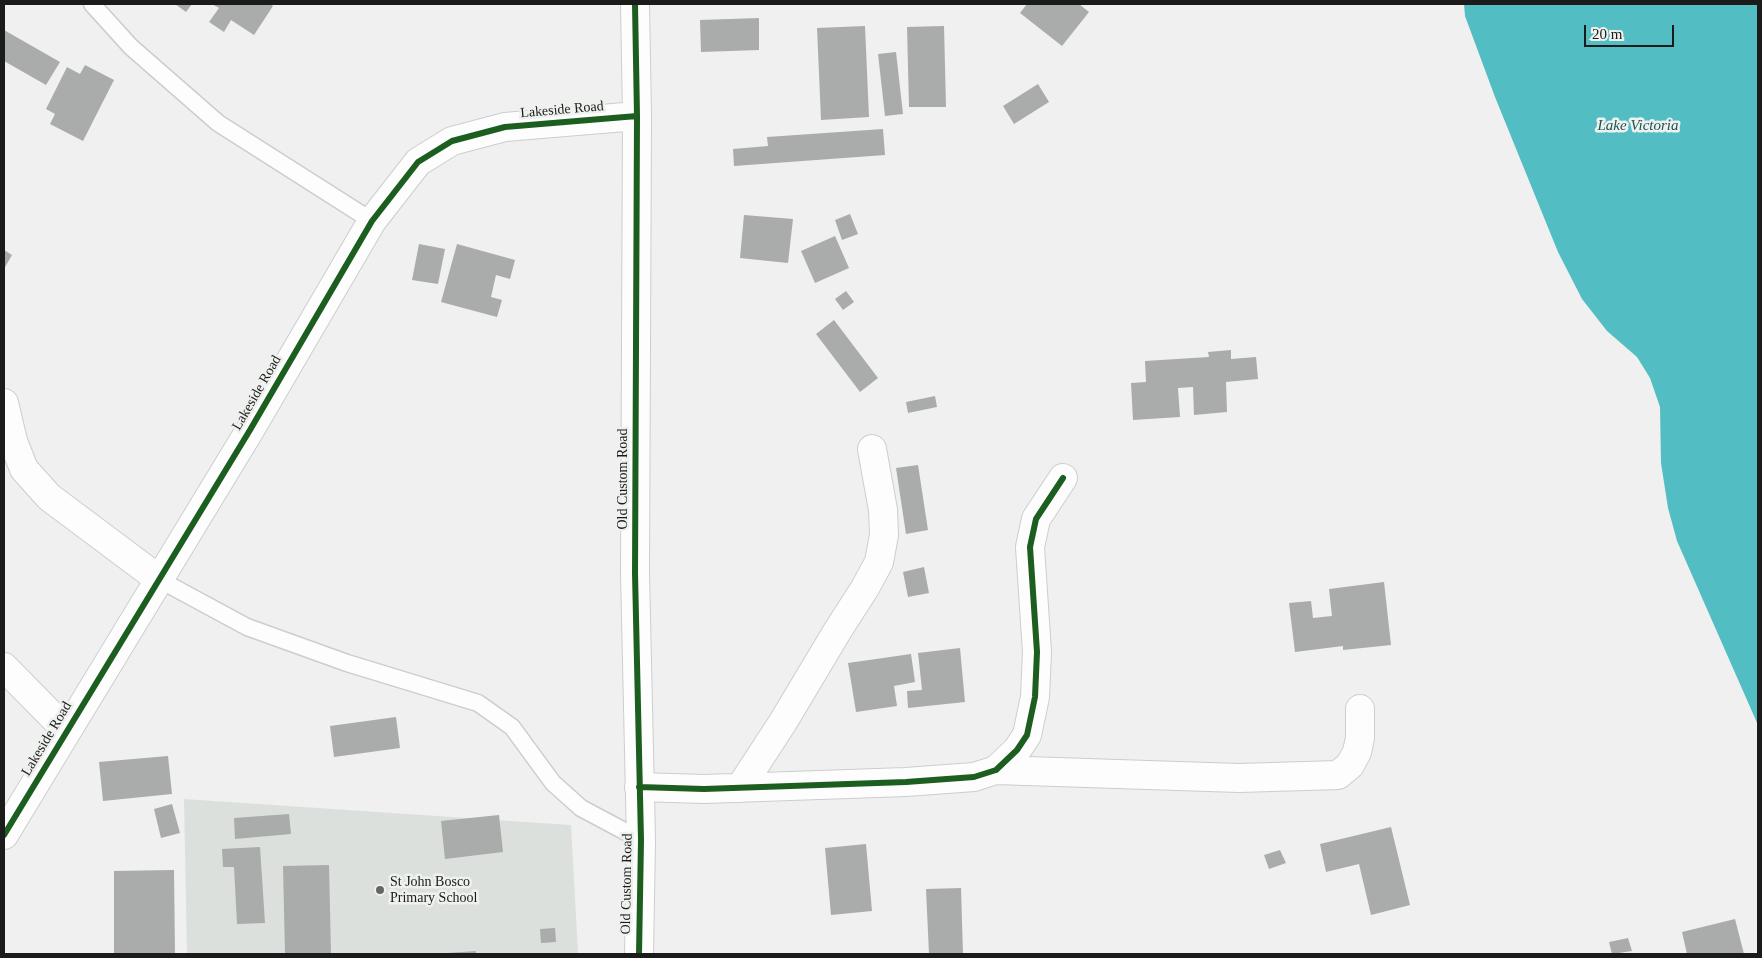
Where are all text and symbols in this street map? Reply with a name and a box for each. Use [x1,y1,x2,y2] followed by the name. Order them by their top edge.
[1587,15,1677,47] scale bar
[1592,26,1622,42] text: 20 m
[520,98,604,122] street label: Lakeside Road
[1598,117,1678,135] water label: Lake Victoria
[229,353,285,433] street label: Lakeside Road
[615,428,631,530] street label: Old Custom Road
[18,699,76,779] street label: Lakeside Road
[618,833,636,935] street label: Old Custom Road
[390,874,477,906] place label: St John Bosco Primary School
[374,884,386,896] marker: St John Bosco Primary School

